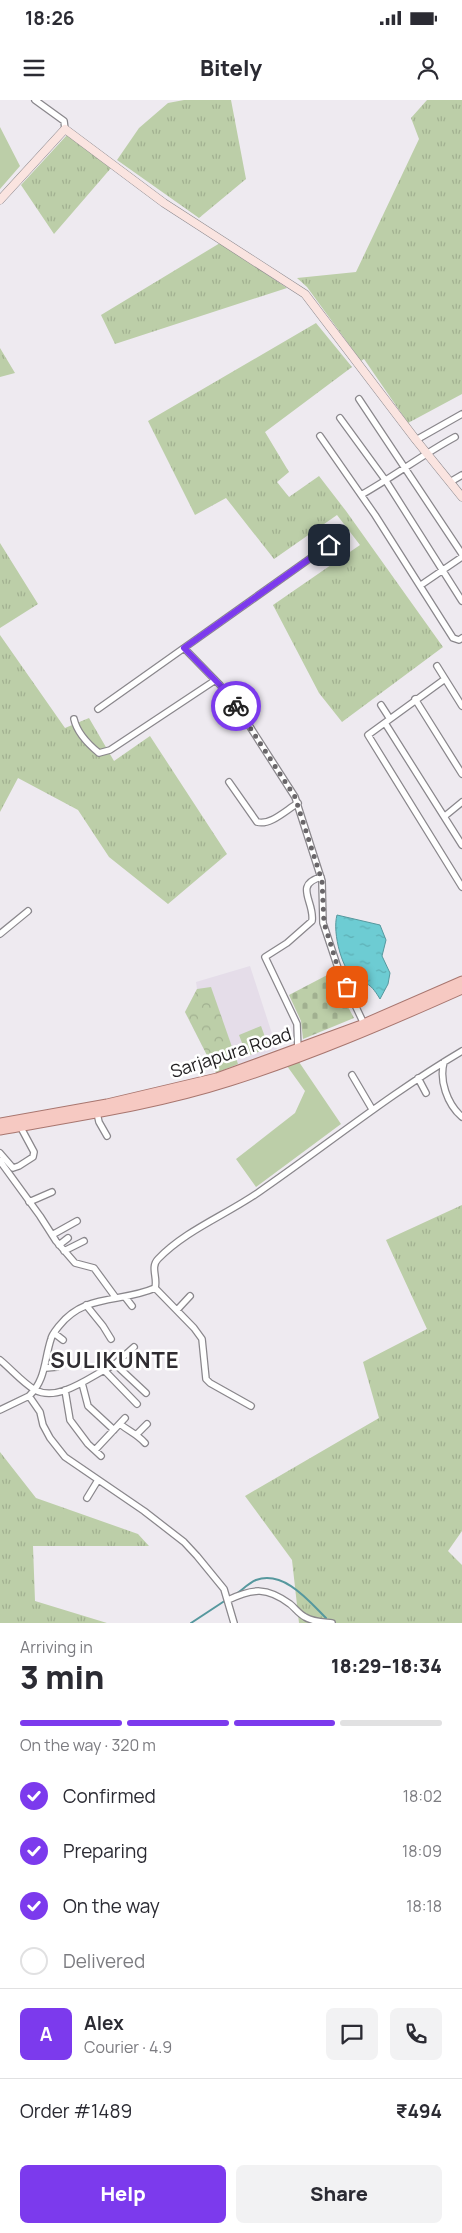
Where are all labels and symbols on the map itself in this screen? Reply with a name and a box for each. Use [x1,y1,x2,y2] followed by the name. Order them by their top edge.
[308,524,350,566] pin
[211,681,261,731] courier
[326,966,368,1008] pin
[167,1021,294,1083] street label: Sarjapura Road
[50,1345,180,1375] district label: SULIKUNTE

